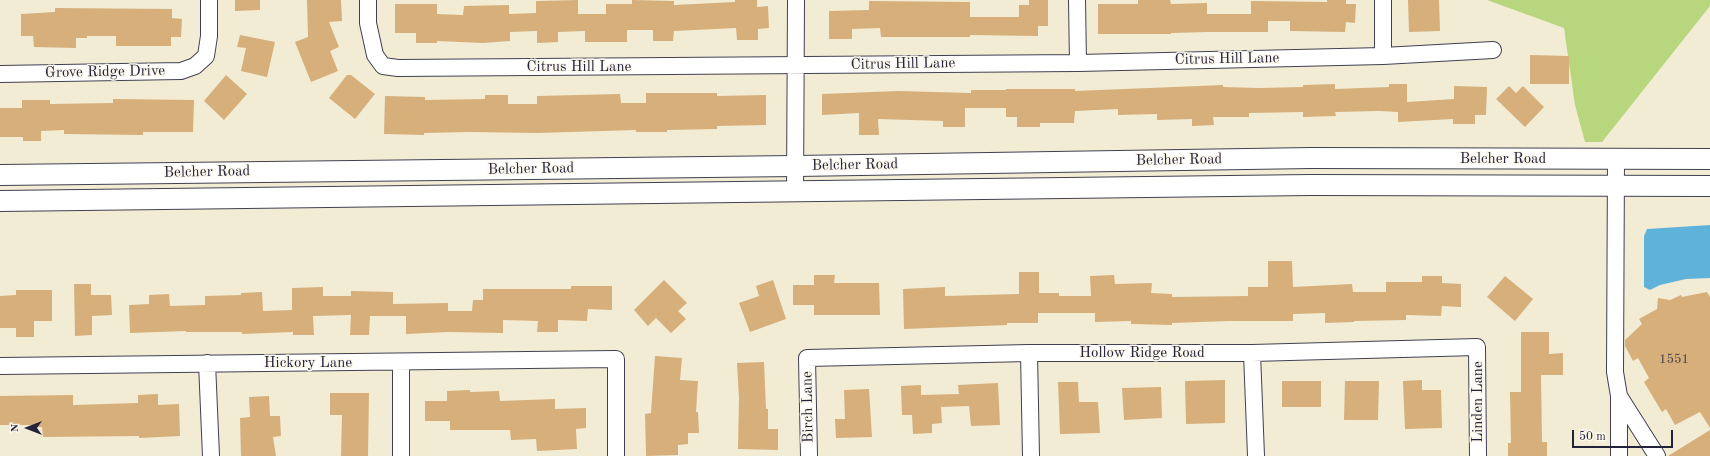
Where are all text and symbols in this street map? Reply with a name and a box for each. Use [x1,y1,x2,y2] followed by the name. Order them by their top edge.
[1174,49,1280,69] street label: Citrus Hill Lane
[850,54,956,74] street label: Citrus Hill Lane
[527,58,631,76] street label: Citrus Hill Lane
[45,62,165,82] street label: Grove Ridge Drive
[1136,150,1222,170] street label: Belcher Road
[1460,150,1546,168] street label: Belcher Road
[812,155,898,175] street label: Belcher Road
[488,159,574,179] street label: Belcher Road
[164,162,250,182] street label: Belcher Road
[1079,344,1205,362] street label: Hollow Ridge Road
[1659,352,1689,368] house number: 1551
[264,354,352,372] street label: Hickory Lane
[1469,361,1487,443] street label: Linden Lane
[798,371,818,443] street label: Birch Lane
[8,408,48,448] north arrow
[1574,422,1675,448] scale bar
[10,424,21,432] text: N
[1579,431,1606,443] text: 50 m

